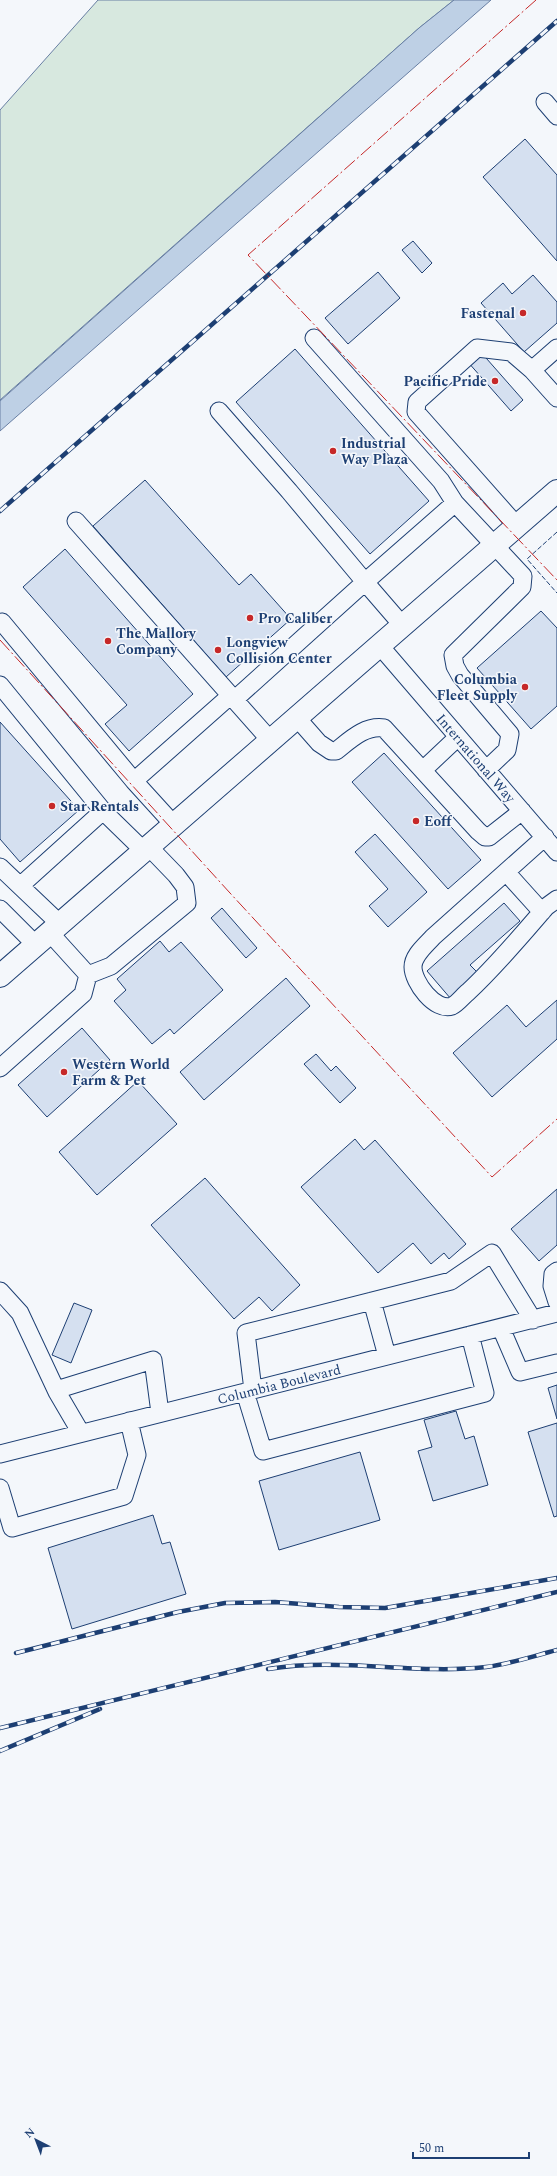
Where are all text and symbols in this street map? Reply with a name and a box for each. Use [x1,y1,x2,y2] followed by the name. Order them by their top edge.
[460,303,515,324] place label: Fastenal
[518,308,528,318] marker: Fastenal
[404,371,487,392] place label: Pacific Pride
[490,376,500,386] marker: Pacific Pride
[341,433,409,470] place label: Industrial Way Plaza
[328,446,338,456] marker: Industrial Way Plaza
[258,608,332,629] place label: Pro Caliber
[245,613,255,623] marker: Pro Caliber
[116,623,197,660] place label: The Mallory Company
[226,632,332,669] place label: Longview Collision Center
[103,636,113,646] marker: The Mallory Company
[213,645,223,655] marker: Longview Collision Center
[437,669,518,706] place label: Columbia Fleet Supply
[520,682,530,692] marker: Columbia Fleet Supply
[431,709,521,808] street label: International Way
[60,796,139,817] place label: Star Rentals
[47,801,57,811] marker: Star Rentals
[424,811,453,832] place label: Eoff
[411,816,421,826] marker: Eoff
[72,1054,170,1091] place label: Western World Farm & Pet
[59,1067,69,1077] marker: Western World Farm & Pet
[215,1359,343,1410] street label: Columbia Boulevard
[16,2120,56,2160] north arrow
[21,2124,39,2142] text: N
[413,2134,529,2160] scale bar
[419,2139,444,2158] text: 50 m

